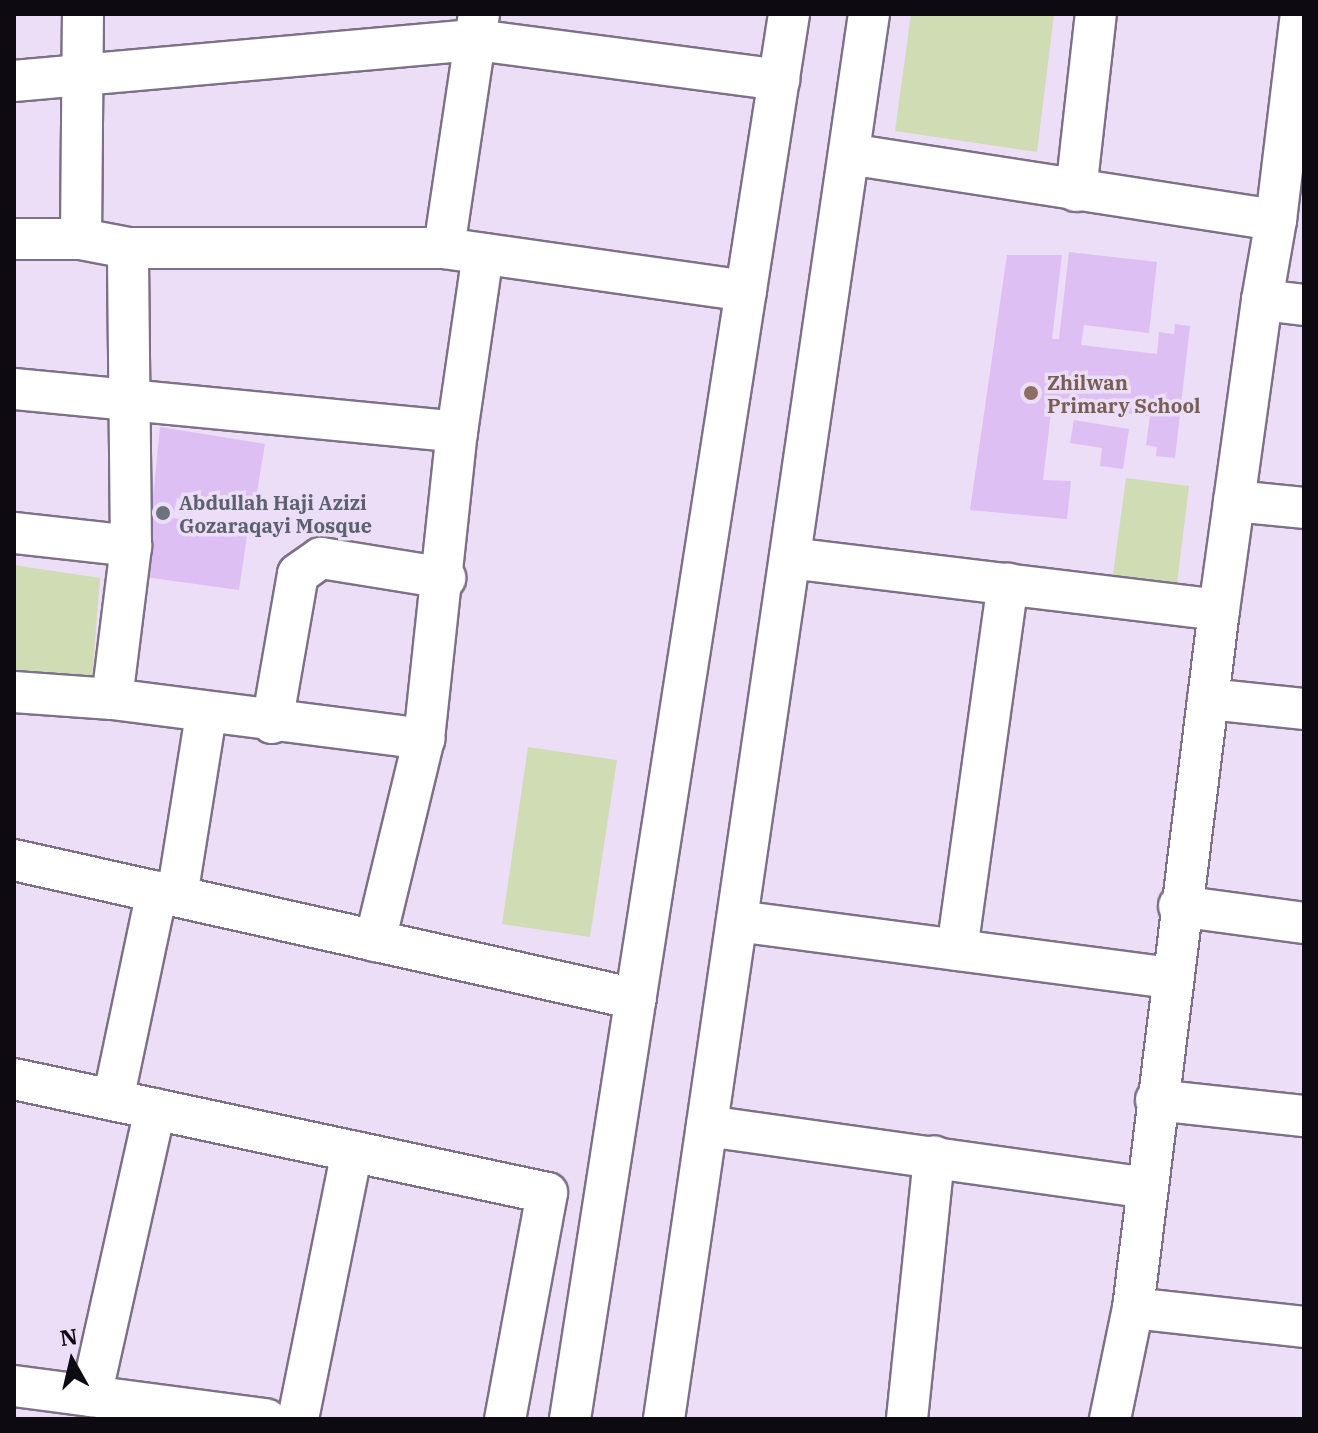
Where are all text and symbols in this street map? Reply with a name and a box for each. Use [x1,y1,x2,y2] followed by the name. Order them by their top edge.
[1047,370,1201,417] place label: Zhilwan Primary School
[1022,384,1040,402] marker: Zhilwan Primary School
[179,490,372,537] place label: Abdullah Haji Azizi Gozaraqayi Mosque
[154,504,172,522] marker: Abdullah Haji Azizi Gozaraqayi Mosque
[32,1321,112,1401] north arrow
[58,1321,79,1352] text: N

